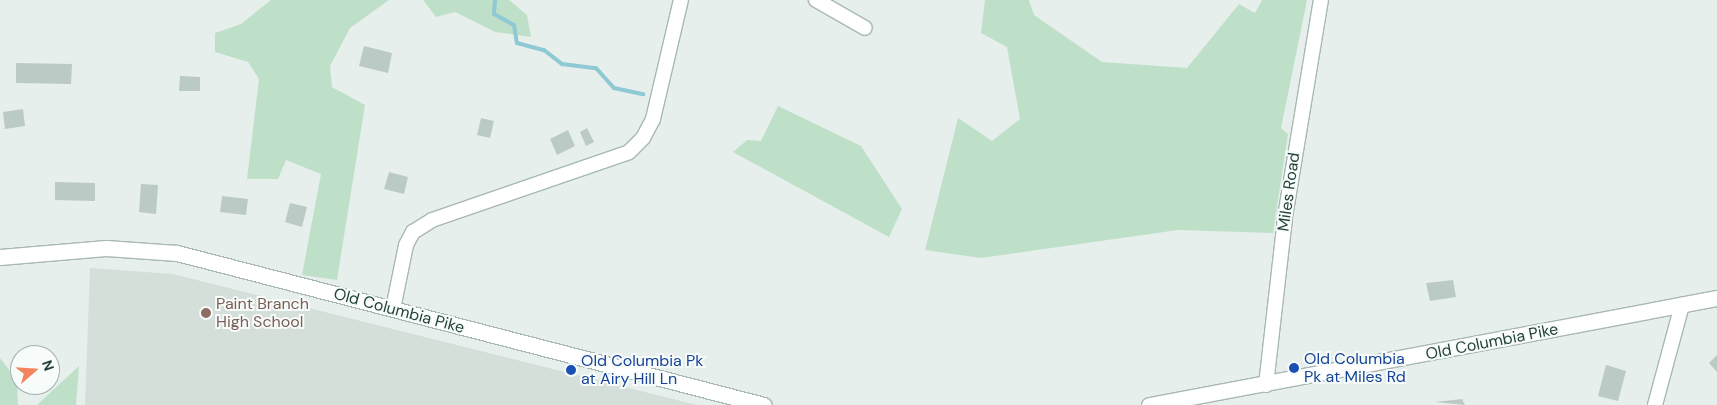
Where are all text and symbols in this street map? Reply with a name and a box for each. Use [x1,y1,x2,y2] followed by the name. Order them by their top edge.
[1274,151,1304,233] street label: Miles Road
[331,284,467,338] street label: Old Columbia Pike
[216,294,309,332] place label: Paint Branch High School
[200,307,212,319] marker: Paint Branch High School
[1424,320,1560,364] street label: Old Columbia Pike
[10,345,60,395] north arrow
[1304,349,1406,387] place label: Old Columbia Pk at Miles Rd
[581,351,703,389] place label: Old Columbia Pk at Airy Hill Ln
[38,358,58,373] text: N
[1288,362,1300,374] marker: Old Columbia Pk at Miles Rd
[565,364,577,376] marker: Old Columbia Pk at Airy Hill Ln

